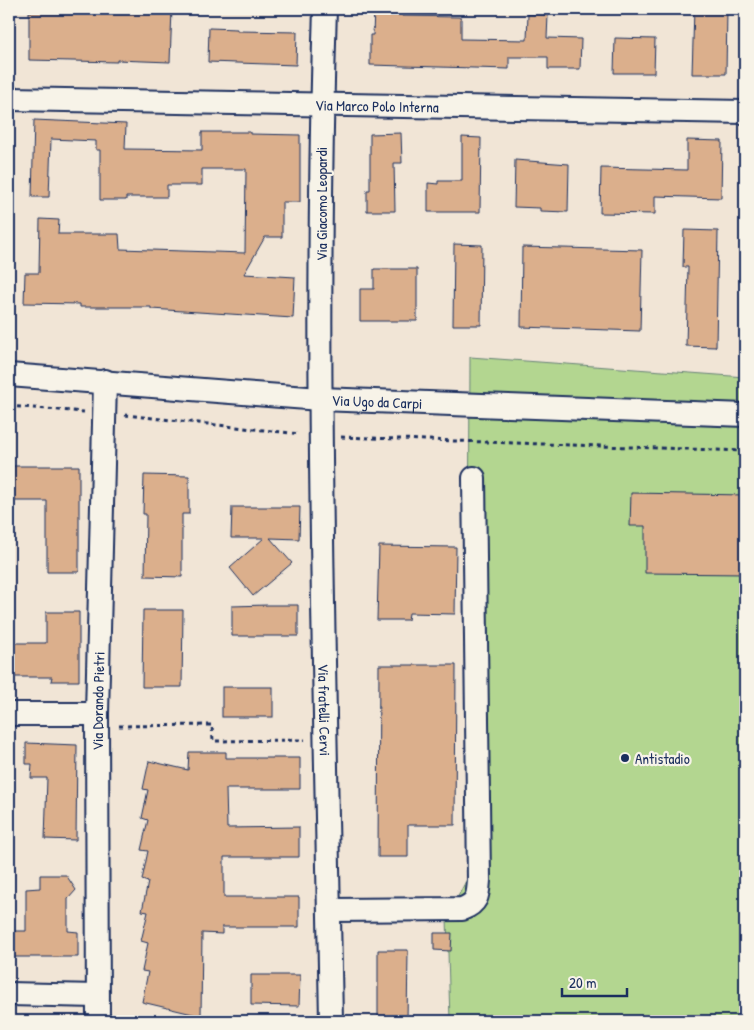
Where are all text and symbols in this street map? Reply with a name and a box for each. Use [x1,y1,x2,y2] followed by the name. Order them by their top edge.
[315,94,439,117] street label: Via Marco Polo Interna
[311,147,332,261] street label: Via Giacomo Leopardi
[331,389,423,413] street label: Via Ugo da Carpi
[86,651,109,751] street label: Via Dorando Pietri
[313,664,336,756] street label: Via fratelli Cervi
[635,748,690,769] place label: Antistadio
[619,752,631,764] marker: Antistadio
[562,965,626,997] scale bar
[569,972,596,993] text: 20 m

